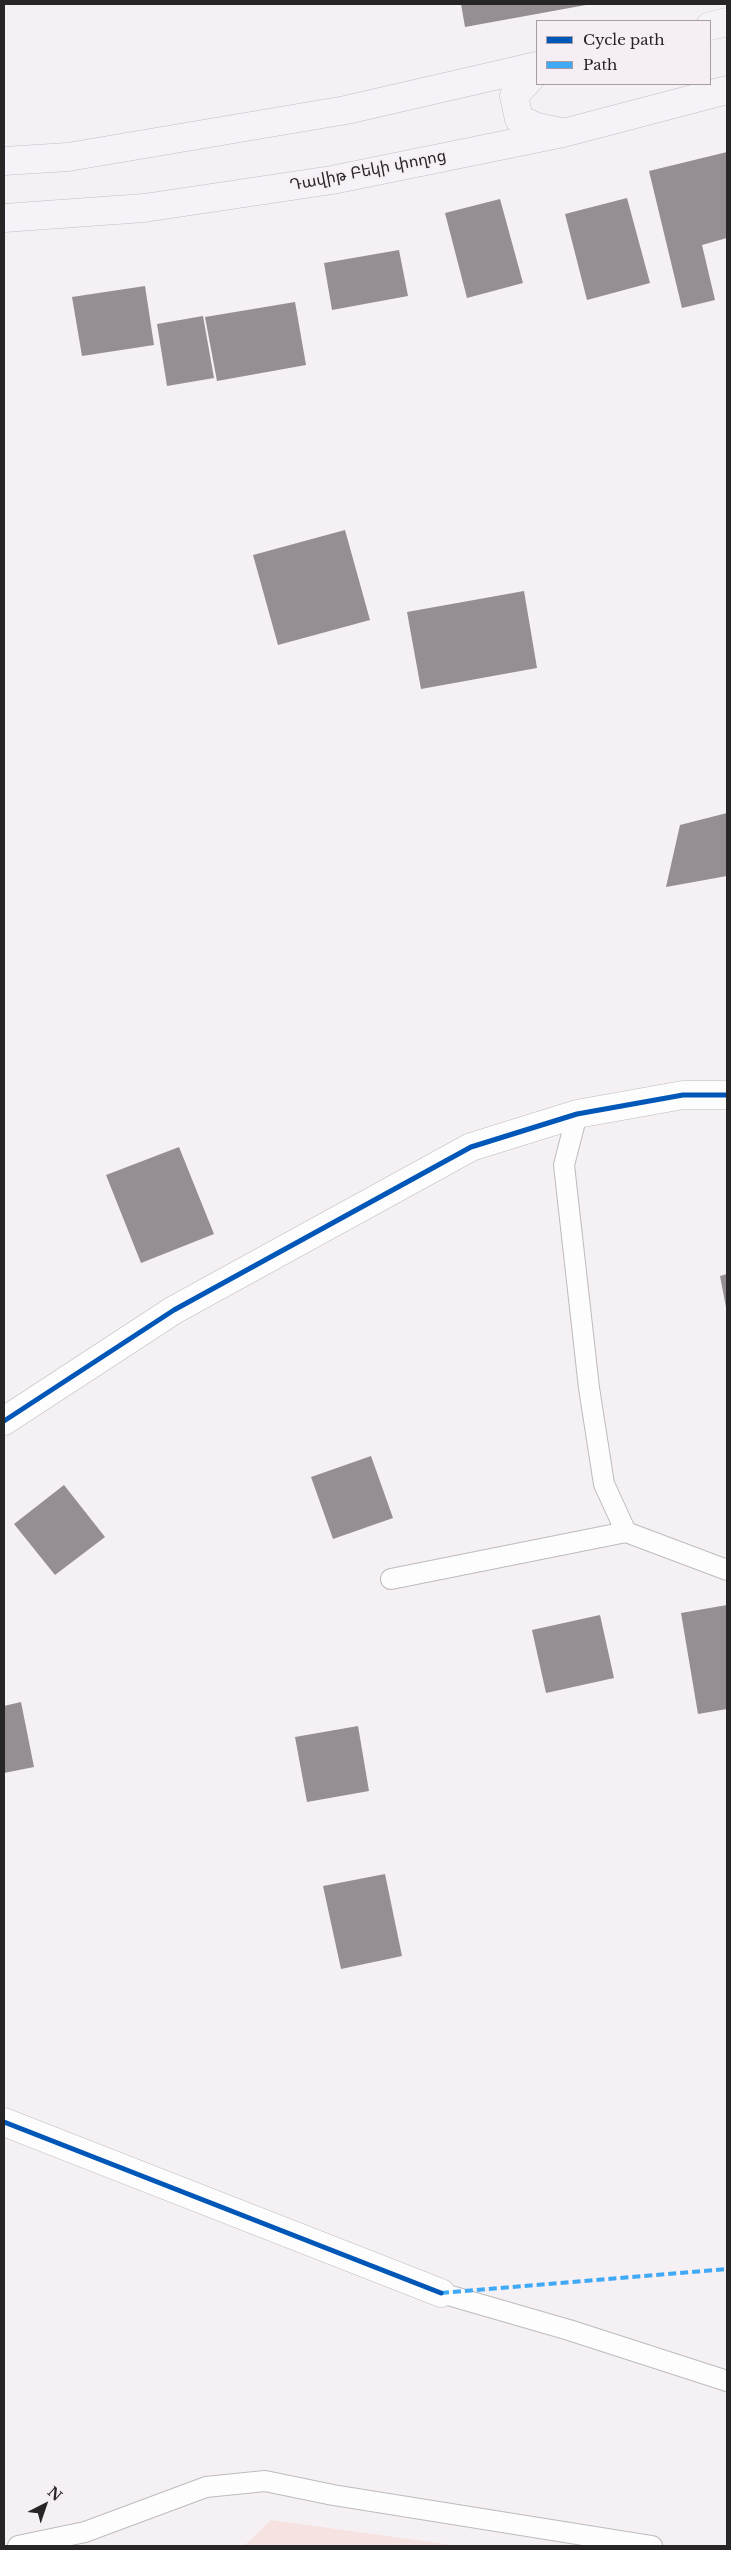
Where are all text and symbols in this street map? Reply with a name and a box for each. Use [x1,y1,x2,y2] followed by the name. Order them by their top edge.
[536,20,711,85] legend
[583,30,665,49] text: Cycle path
[583,55,617,74] text: Path
[288,146,448,196] street label: Դավիթ Բեկի փողոց
[20,2480,70,2530] north arrow
[44,2483,66,2505] text: N

